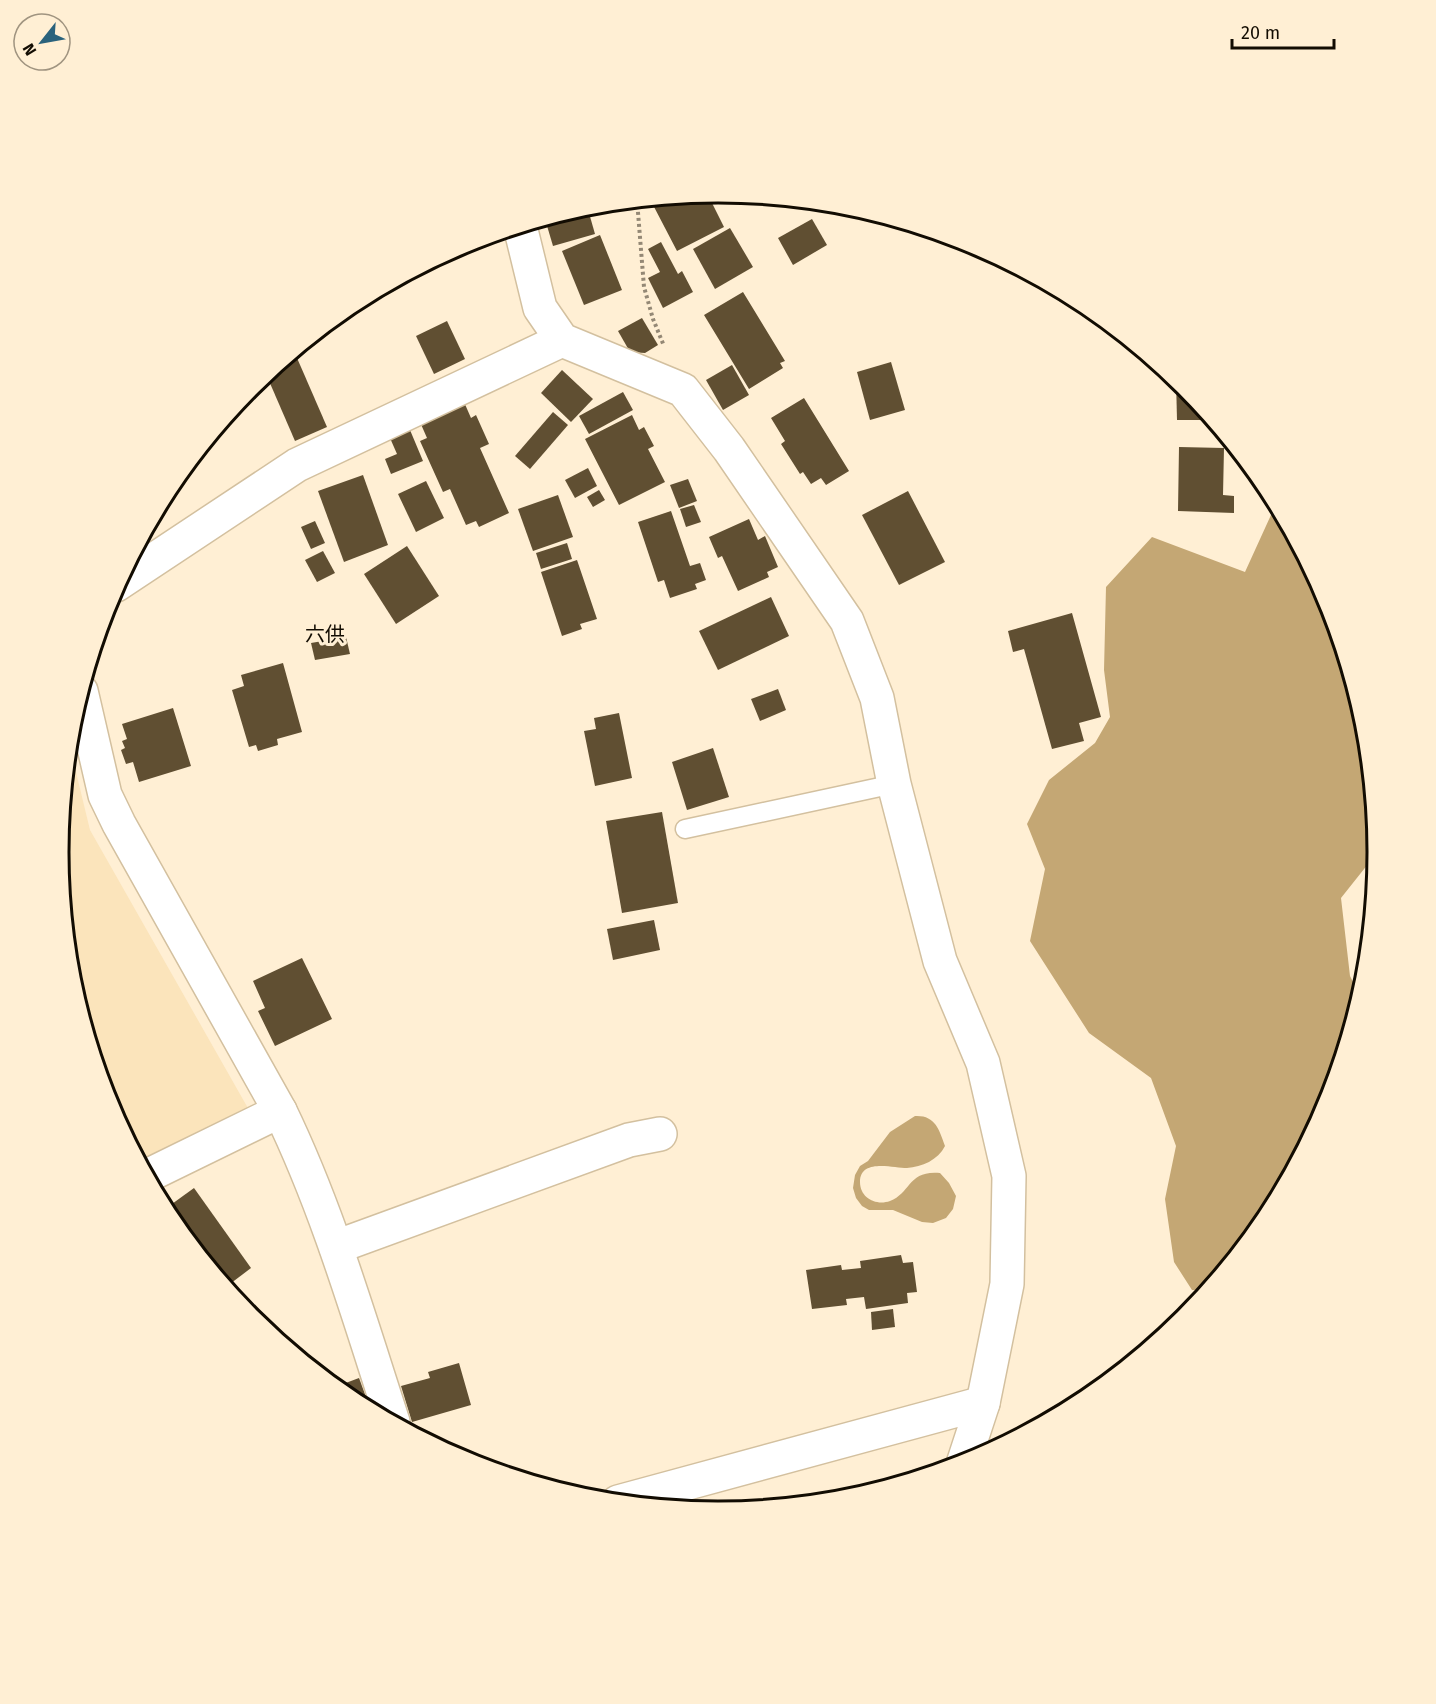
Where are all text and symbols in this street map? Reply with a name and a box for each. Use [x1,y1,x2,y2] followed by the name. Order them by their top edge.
[12,12,72,72] north arrow
[1232,12,1334,50] scale bar
[1241,22,1280,44] text: 20 m
[19,40,40,59] text: N
[305,622,345,646] district label: 六供

